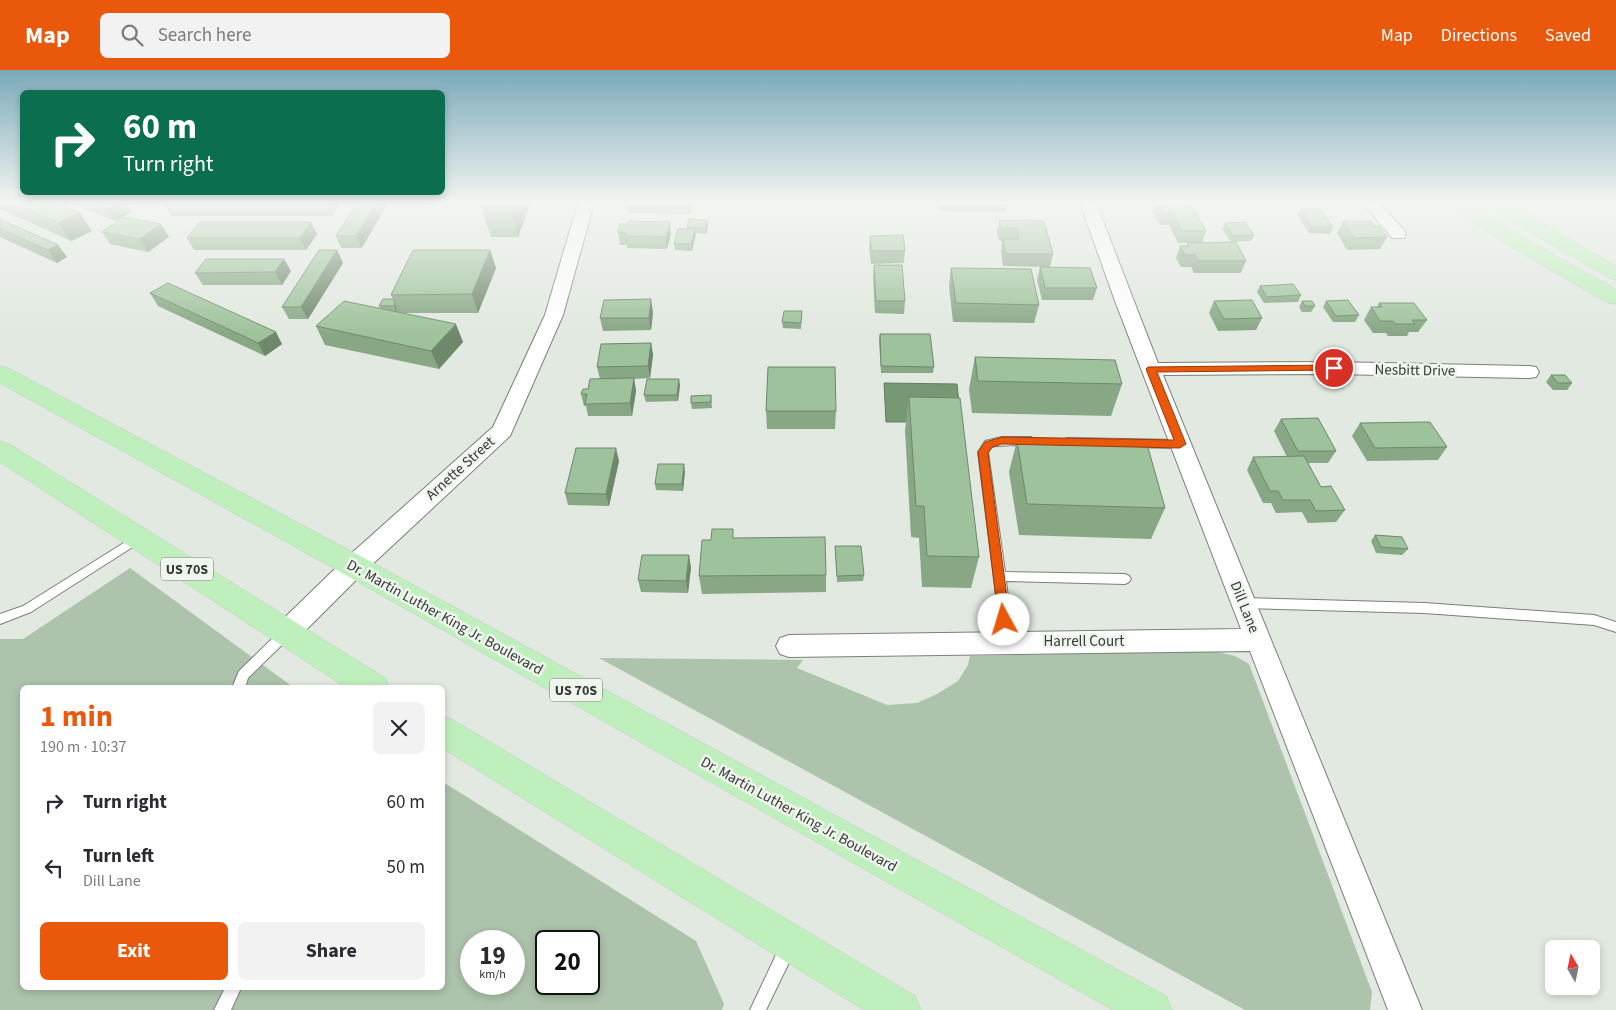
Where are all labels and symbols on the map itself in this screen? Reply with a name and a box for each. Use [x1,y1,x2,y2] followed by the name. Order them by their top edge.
[1313,347,1355,389] pin
[1374,359,1456,382] street label: Nesbitt Drive
[421,432,500,505] street label: Arnette Street
[343,555,547,680] street label: Dr. Martin Luther King Jr. Boulevard
[161,558,213,580] road number: US 70S
[1225,578,1264,636] street label: Dill Lane
[977,593,1029,645] position arrow
[1044,631,1124,652] street label: Harrell Court
[550,678,602,702] road number: US 70S
[697,752,901,877] street label: Dr. Martin Luther King Jr. Boulevard
[535,930,600,995] speed limit sign: 20
[1545,940,1600,995] north arrow

